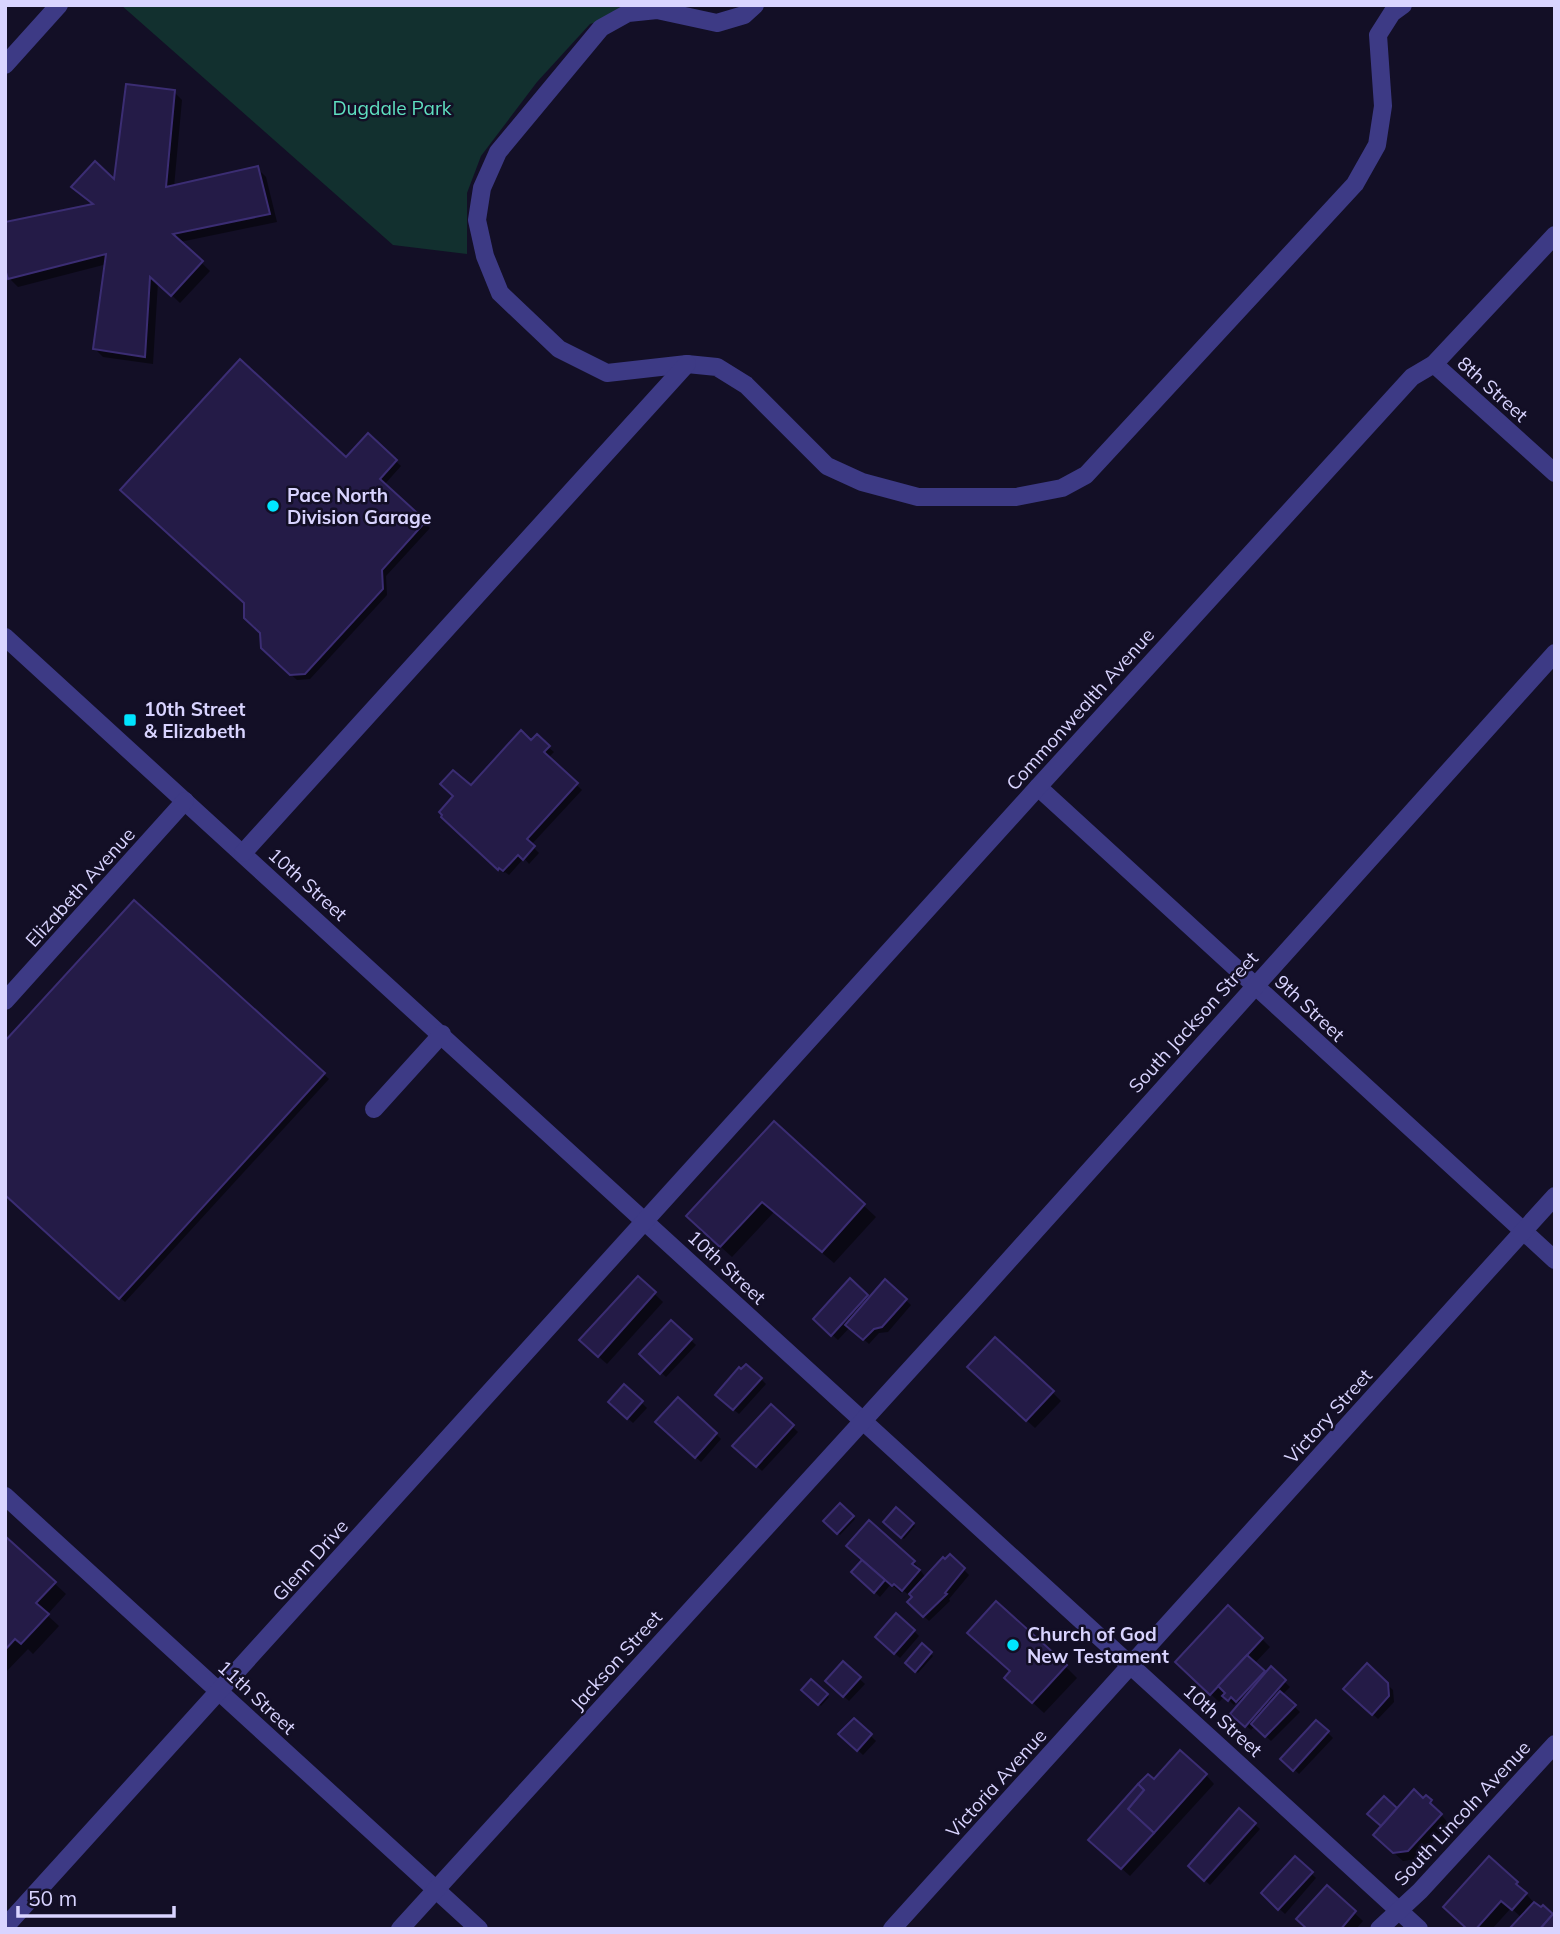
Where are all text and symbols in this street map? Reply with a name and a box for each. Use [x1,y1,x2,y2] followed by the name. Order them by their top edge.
[332,96,452,120] park label: Dugdale Park
[1453,351,1533,427] street label: 8th Street
[287,483,431,529] place label: Pace North Division Garage
[265,498,281,514] marker: Pace North Division Garage
[1001,623,1159,795] street label: Commonwealth Avenue
[144,697,246,743] place label: 10th Street & Elizabeth
[122,712,138,728] marker: 10th Street & Elizabeth
[20,822,140,952] street label: Elizabeth Avenue
[264,842,353,926] street label: 10th Street
[1123,946,1263,1098] street label: South Jackson Street
[1270,970,1350,1047] street label: 9th Street
[683,1225,771,1309] street label: 10th Street
[1279,1363,1377,1468] street label: Victory Street
[267,1514,353,1606] street label: Glenn Drive
[565,1605,667,1715] street label: Jackson Street
[1027,1622,1169,1668] place label: Church of God New Testament
[1005,1637,1021,1653] marker: Church of God New Testament
[213,1655,301,1739] street label: 11th Street
[1179,1678,1268,1762] street label: 10th Street
[941,1723,1051,1843] street label: Victoria Avenue
[1389,1736,1535,1890] street label: South Lincoln Avenue
[18,1874,173,1918] scale bar
[28,1885,77,1911] text: 50 m

